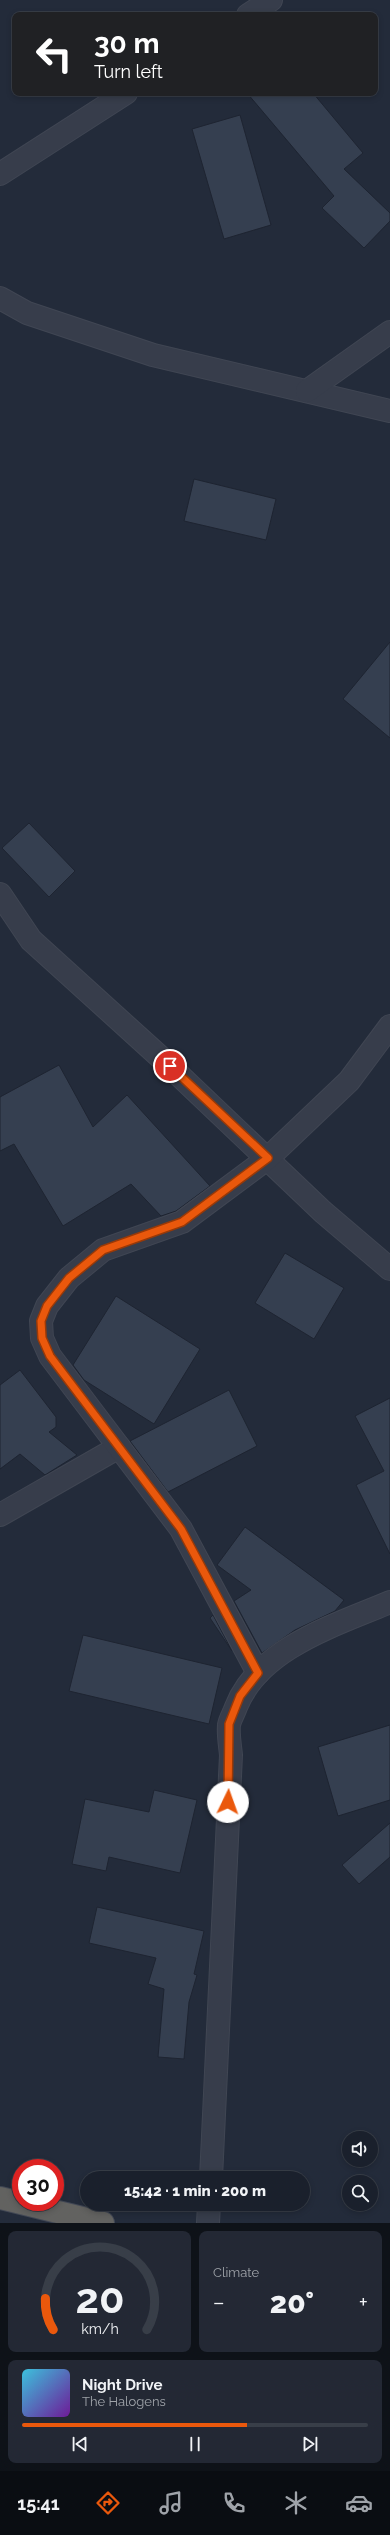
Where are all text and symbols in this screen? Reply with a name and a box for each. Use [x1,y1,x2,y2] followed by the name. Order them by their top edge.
[94,27,160,60] text: 30 m
[28,28,80,80] icon: left
[94,61,163,82] text: Turn left
[153,1049,187,1083] pin
[159,1055,181,1077] icon: arrive
[207,1781,249,1823] position arrow
[342,2131,378,2211] map controls
[342,2131,378,2167] button: sound
[12,2159,64,2211] speed limit sign: 30
[342,2175,378,2211] button: search
[124,2182,266,2200] text: 15:42 · 1 min · 200 m
[213,2265,259,2280] text: Climate
[75,2273,124,2322] text: 20
[270,2285,314,2320] text: 20°
[213,2289,225,2315] text: −
[359,2289,368,2315] text: +
[81,2320,118,2336] text: km/h
[82,2376,162,2394] text: Night Drive
[82,2394,166,2409] text: The Halogens
[69,2433,91,2455] icon: previous
[184,2433,206,2455] icon: pause
[299,2433,321,2455] icon: next
[94,2489,122,2517] icon: directions
[157,2489,185,2517] icon: music
[220,2489,248,2517] icon: phone
[282,2489,310,2517] icon: climate
[345,2489,373,2517] icon: car
[17,2493,60,2514] text: 15:41

